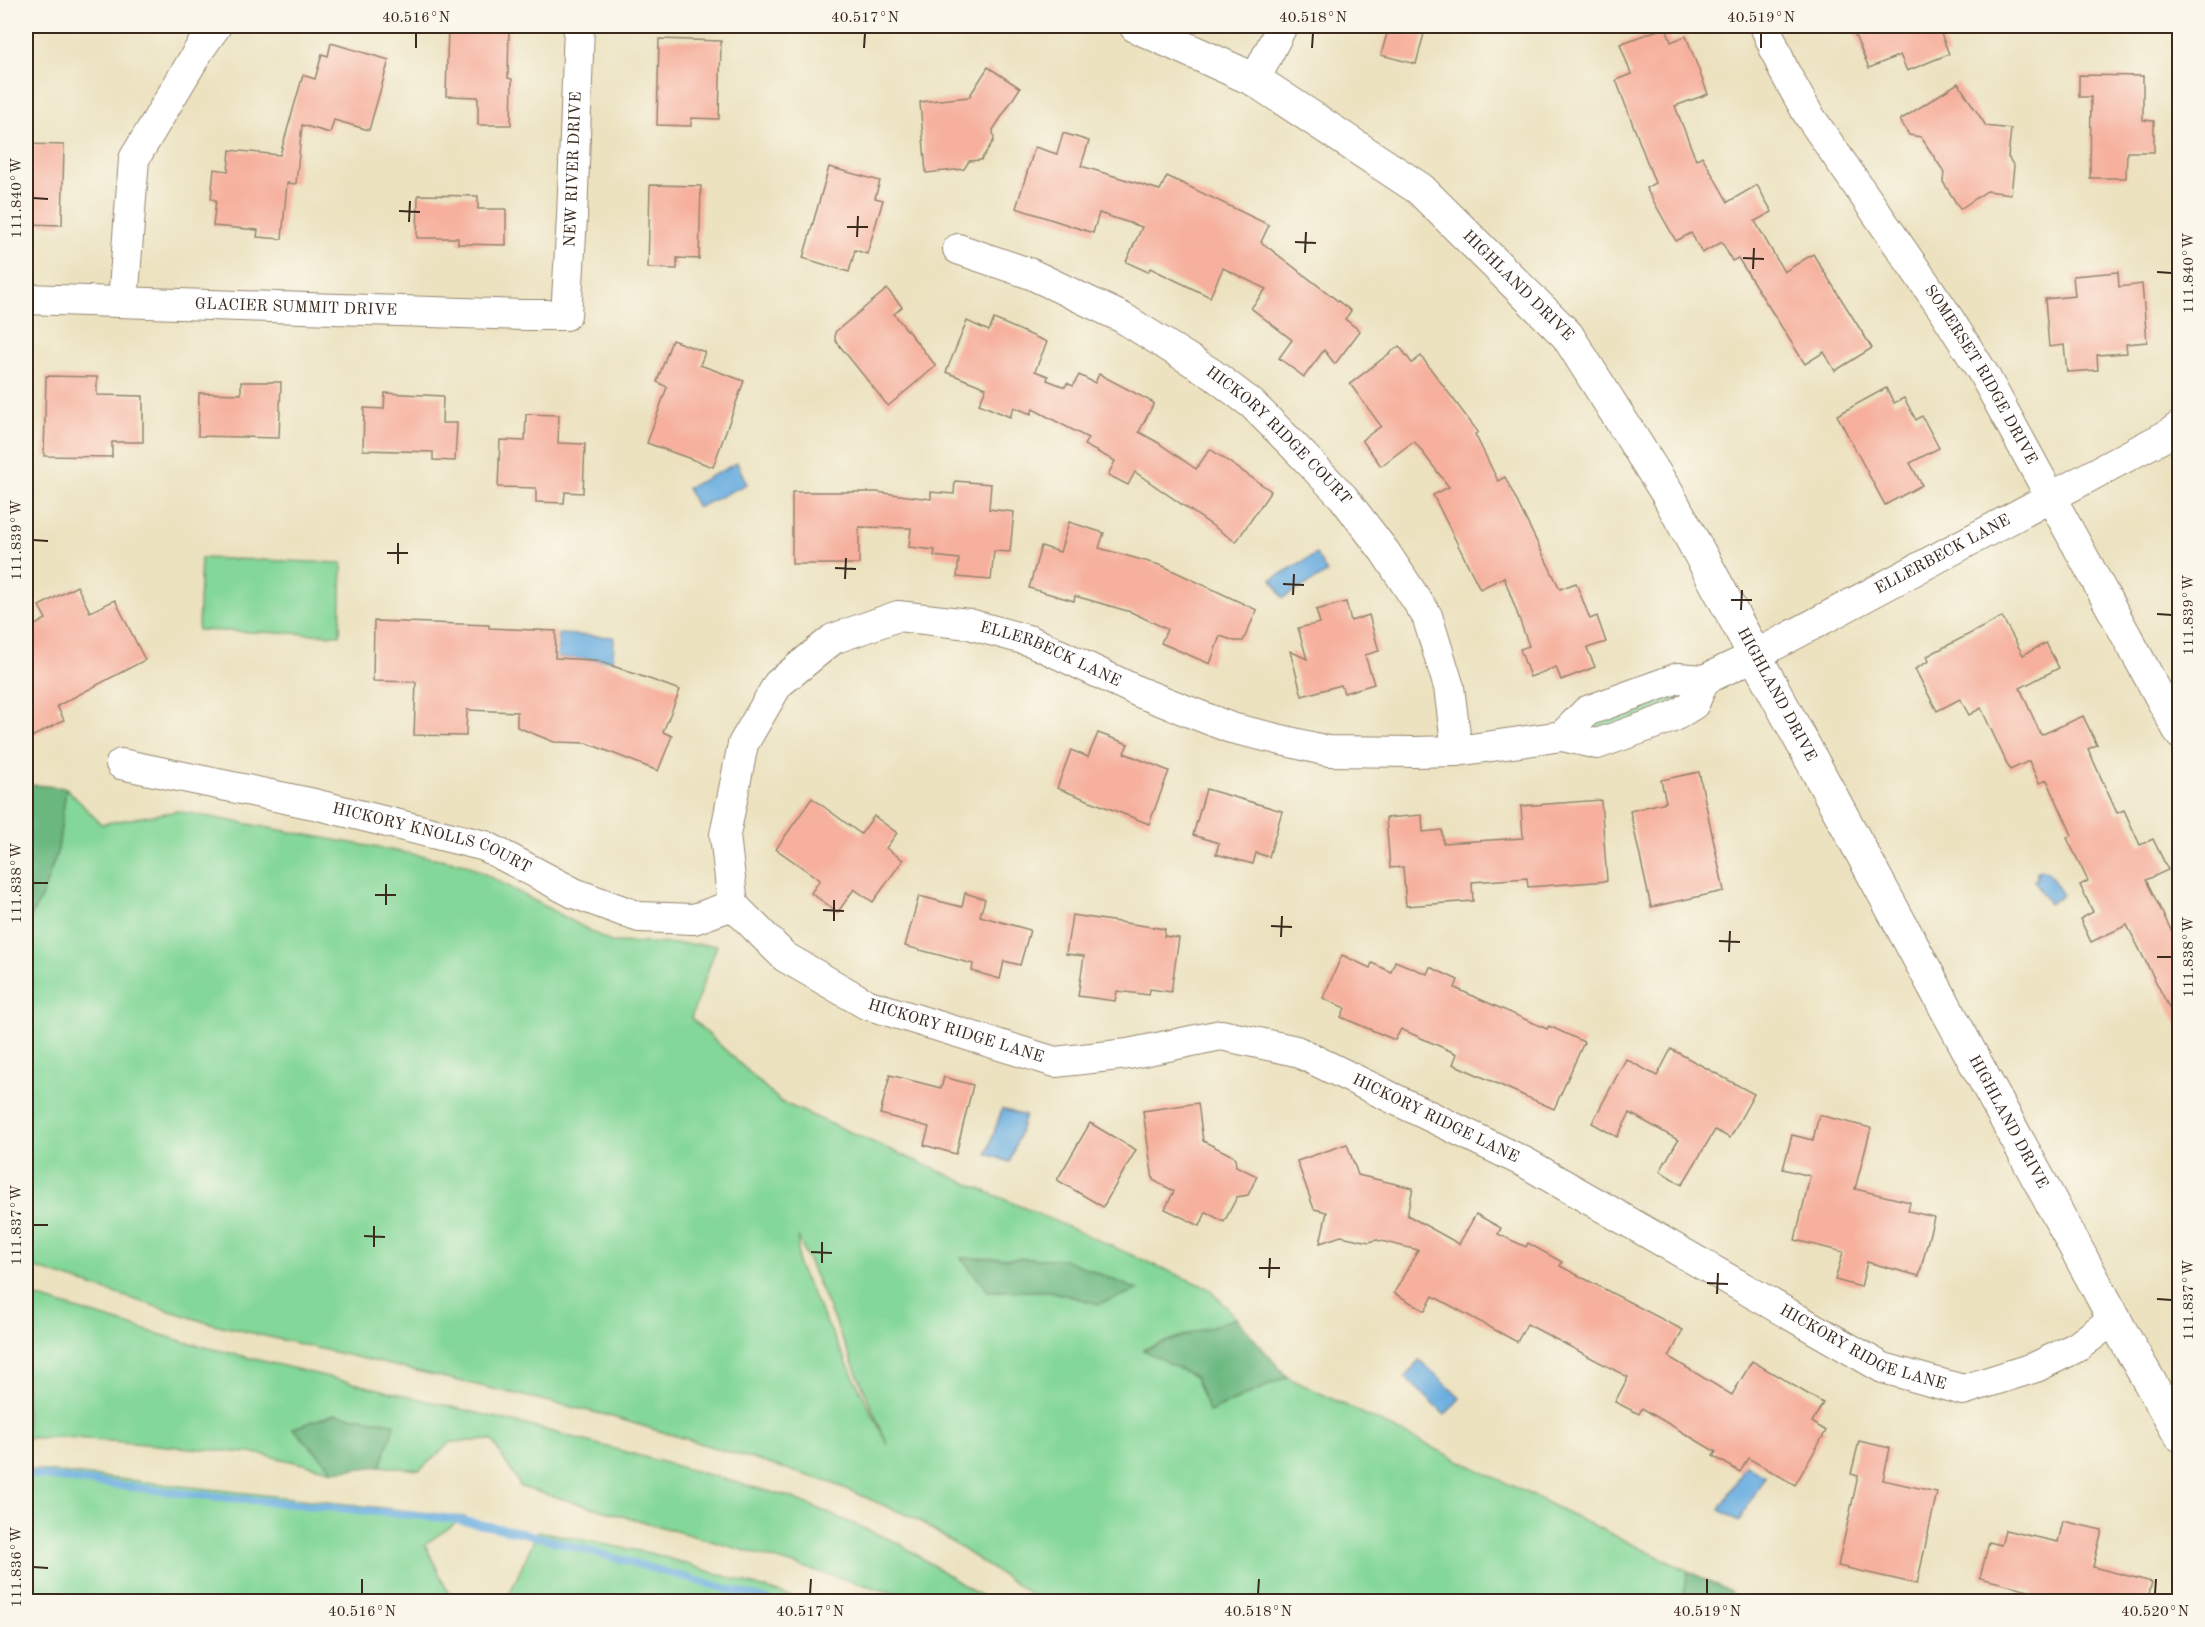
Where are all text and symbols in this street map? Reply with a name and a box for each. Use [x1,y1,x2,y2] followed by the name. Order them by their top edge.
[382,11,450,26] text: 40.516°N
[831,11,899,26] text: 40.517°N
[1279,11,1347,26] text: 40.518°N
[1727,11,1795,26] text: 40.519°N
[562,91,585,248] street label: NEW RIVER DRIVE
[10,157,25,239] text: 111.840°W
[1459,228,1576,344] street label: HIGHLAND DRIVE
[2182,232,2197,314] text: 111.840°W
[1921,283,2039,467] street label: SOMERSET RIDGE DRIVE
[194,296,397,319] street label: GLACIER SUMMIT DRIVE
[1202,364,1354,508] street label: HICKORY RIDGE COURT
[10,499,25,581] text: 111.839°W
[1873,512,2013,598] street label: ELLERBECK LANE
[2182,574,2197,656] text: 111.839°W
[978,619,1123,690] street label: ELLERBECK LANE
[1734,625,1819,764] street label: HIGHLAND DRIVE
[331,801,534,877] street label: HICKORY KNOLLS COURT
[10,842,25,924] text: 111.838°W
[2182,916,2197,998] text: 111.838°W
[866,997,1045,1066] street label: HICKORY RIDGE LANE
[1965,1053,2050,1191] street label: HIGHLAND DRIVE
[1350,1072,1521,1166] street label: HICKORY RIDGE LANE
[10,1184,25,1266] text: 111.837°W
[2182,1259,2197,1341] text: 111.837°W
[1777,1302,1948,1393] street label: HICKORY RIDGE LANE
[10,1526,25,1608] text: 111.836°W
[328,1605,396,1620] text: 40.516°N
[776,1605,844,1620] text: 40.517°N
[1224,1605,1292,1620] text: 40.518°N
[1673,1605,1741,1620] text: 40.519°N
[2121,1605,2189,1620] text: 40.520°N

